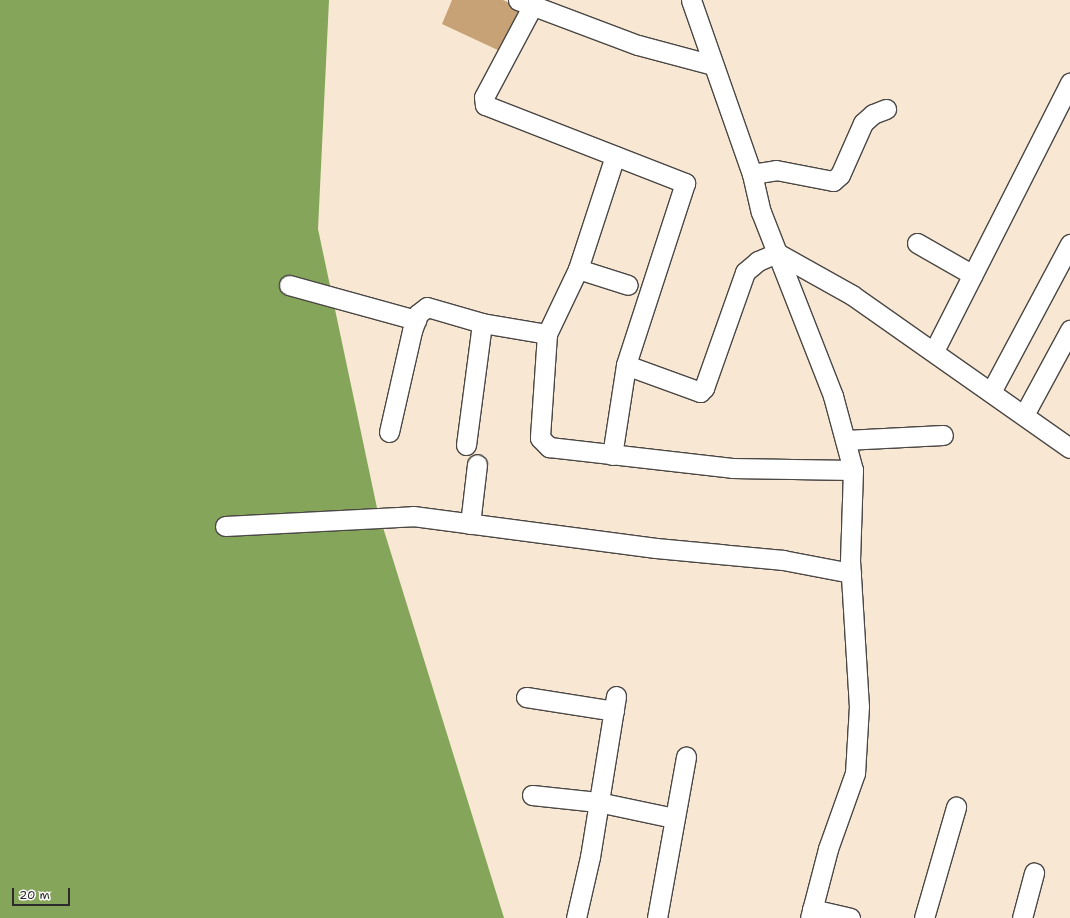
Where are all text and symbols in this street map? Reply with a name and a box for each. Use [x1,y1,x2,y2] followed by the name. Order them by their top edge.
[14,880,72,906] scale bar
[19,887,50,903] text: 20 m

